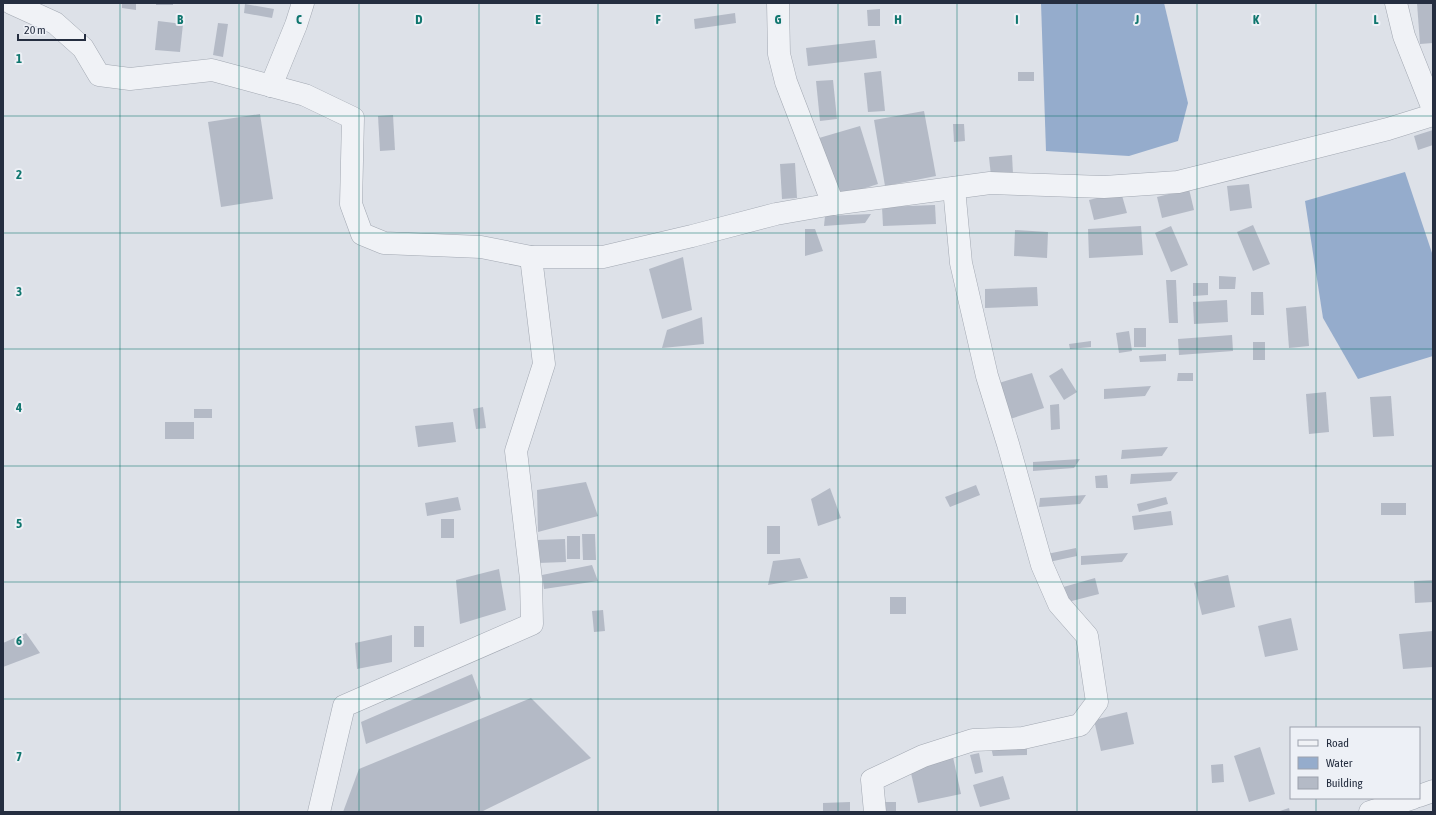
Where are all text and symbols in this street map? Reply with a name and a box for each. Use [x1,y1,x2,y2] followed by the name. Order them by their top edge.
[177,12,184,27] text: B
[296,12,302,27] text: C
[415,12,423,27] text: D
[535,12,541,27] text: E
[655,12,661,27] text: F
[775,12,782,27] text: G
[894,12,902,27] text: H
[1015,12,1019,27] text: I
[1134,12,1139,27] text: J
[1253,12,1260,27] text: K
[1373,12,1379,27] text: L
[18,16,85,42] scale bar
[24,23,46,37] text: 20 m
[16,51,22,66] text: 1
[16,167,22,182] text: 2
[16,284,22,299] text: 3
[15,400,22,415] text: 4
[16,516,22,531] text: 5
[16,633,22,648] text: 6
[1290,727,1420,799] legend
[1326,736,1349,750] text: Road
[16,749,22,764] text: 7
[1326,756,1353,770] text: Water
[1326,776,1364,790] text: Building

